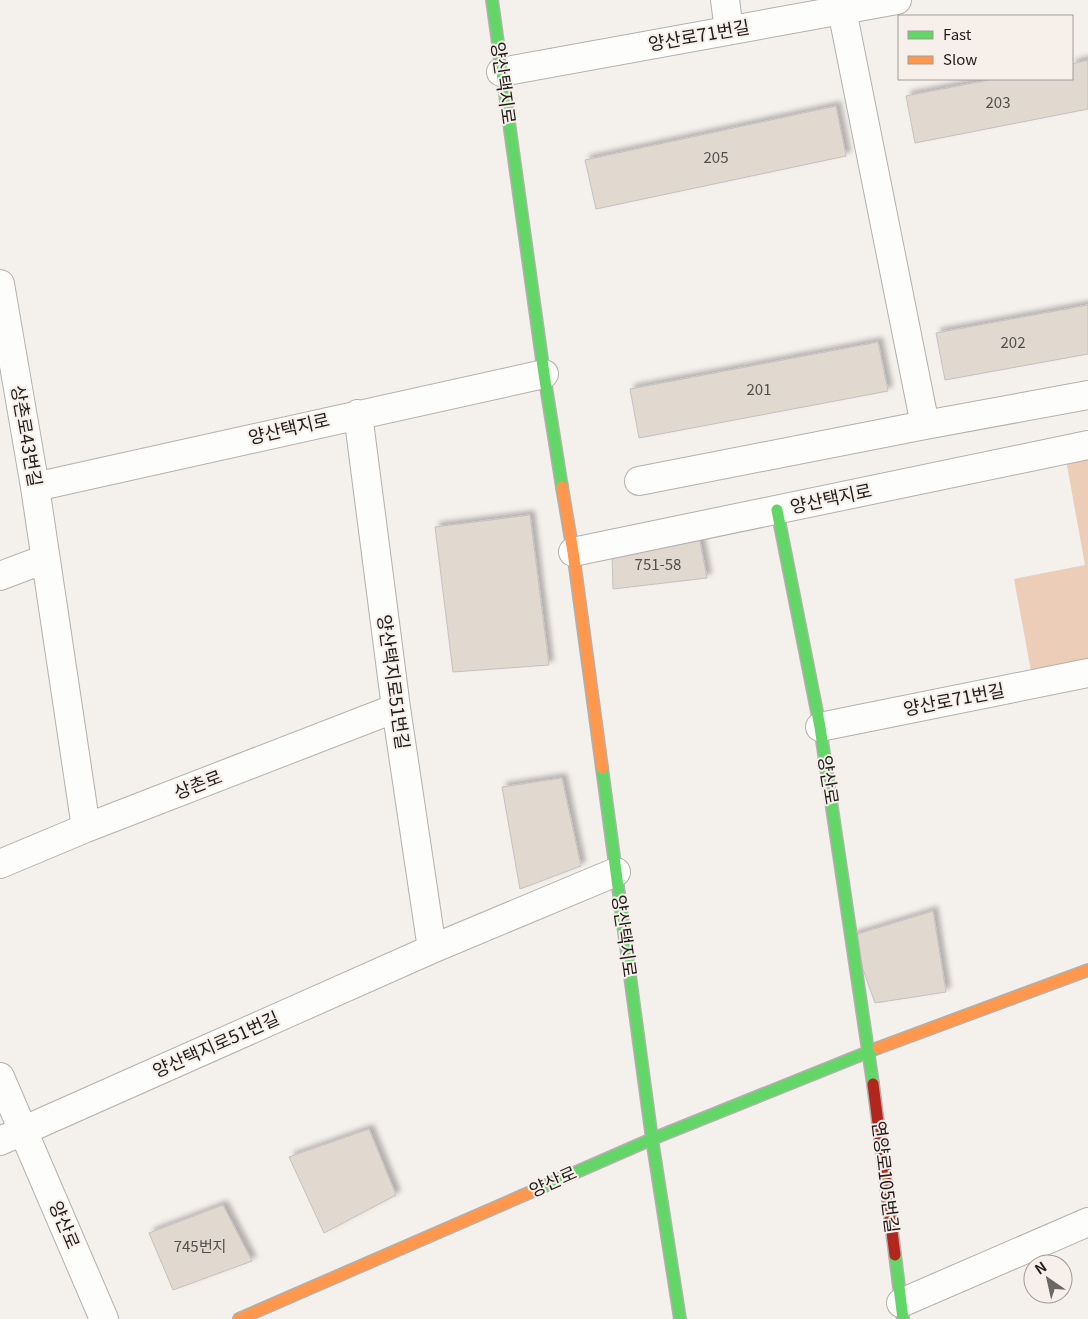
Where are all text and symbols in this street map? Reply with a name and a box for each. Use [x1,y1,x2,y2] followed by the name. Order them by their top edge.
[646,12,752,56] street label: 양산로71번길
[898,15,1073,80] legend
[943,23,972,44] text: Fast
[486,40,524,126] street label: 양산택지로
[943,48,977,69] text: Slow
[986,91,1010,112] house number: 203
[704,146,728,167] house number: 205
[1001,331,1025,352] house number: 202
[747,378,771,399] house number: 201
[6,383,50,489] street label: 상촌로43번길
[245,405,332,449] street label: 양산택지로
[787,476,874,518] street label: 양산택지로
[635,553,681,574] house number: 751-58
[373,613,417,751] street label: 양산택지로51번길
[901,675,1007,721] street label: 양산로71번길
[813,753,847,806] street label: 양산로
[169,762,225,804] street label: 상촌로
[607,893,645,979] street label: 양산택지로
[148,1004,283,1083] street label: 양산택지로51번길
[867,1119,907,1234] street label: 연양로105번길
[524,1158,580,1202] street label: 양산로
[44,1196,88,1252] street label: 양산로
[174,1235,226,1256] house number: 745번지
[1023,1254,1073,1304] north arrow
[1030,1256,1050,1279] text: N

